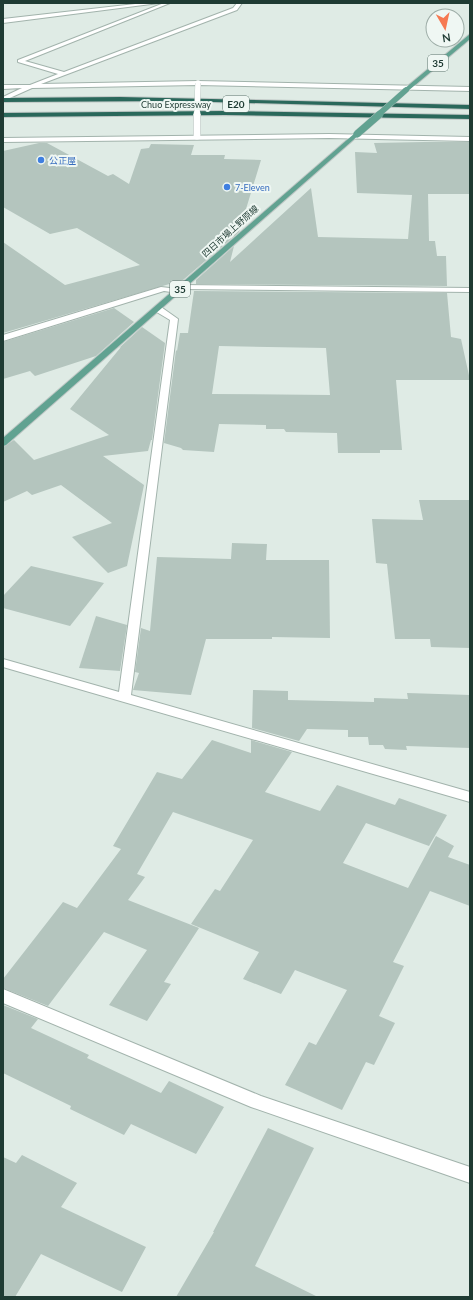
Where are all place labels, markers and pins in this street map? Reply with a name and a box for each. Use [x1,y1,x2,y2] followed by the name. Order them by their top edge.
[36,155,46,165] marker: 公正屋
[49,155,76,166] place label: 公正屋
[222,182,232,192] marker: 7-Eleven
[235,182,270,193] place label: 7-Eleven

